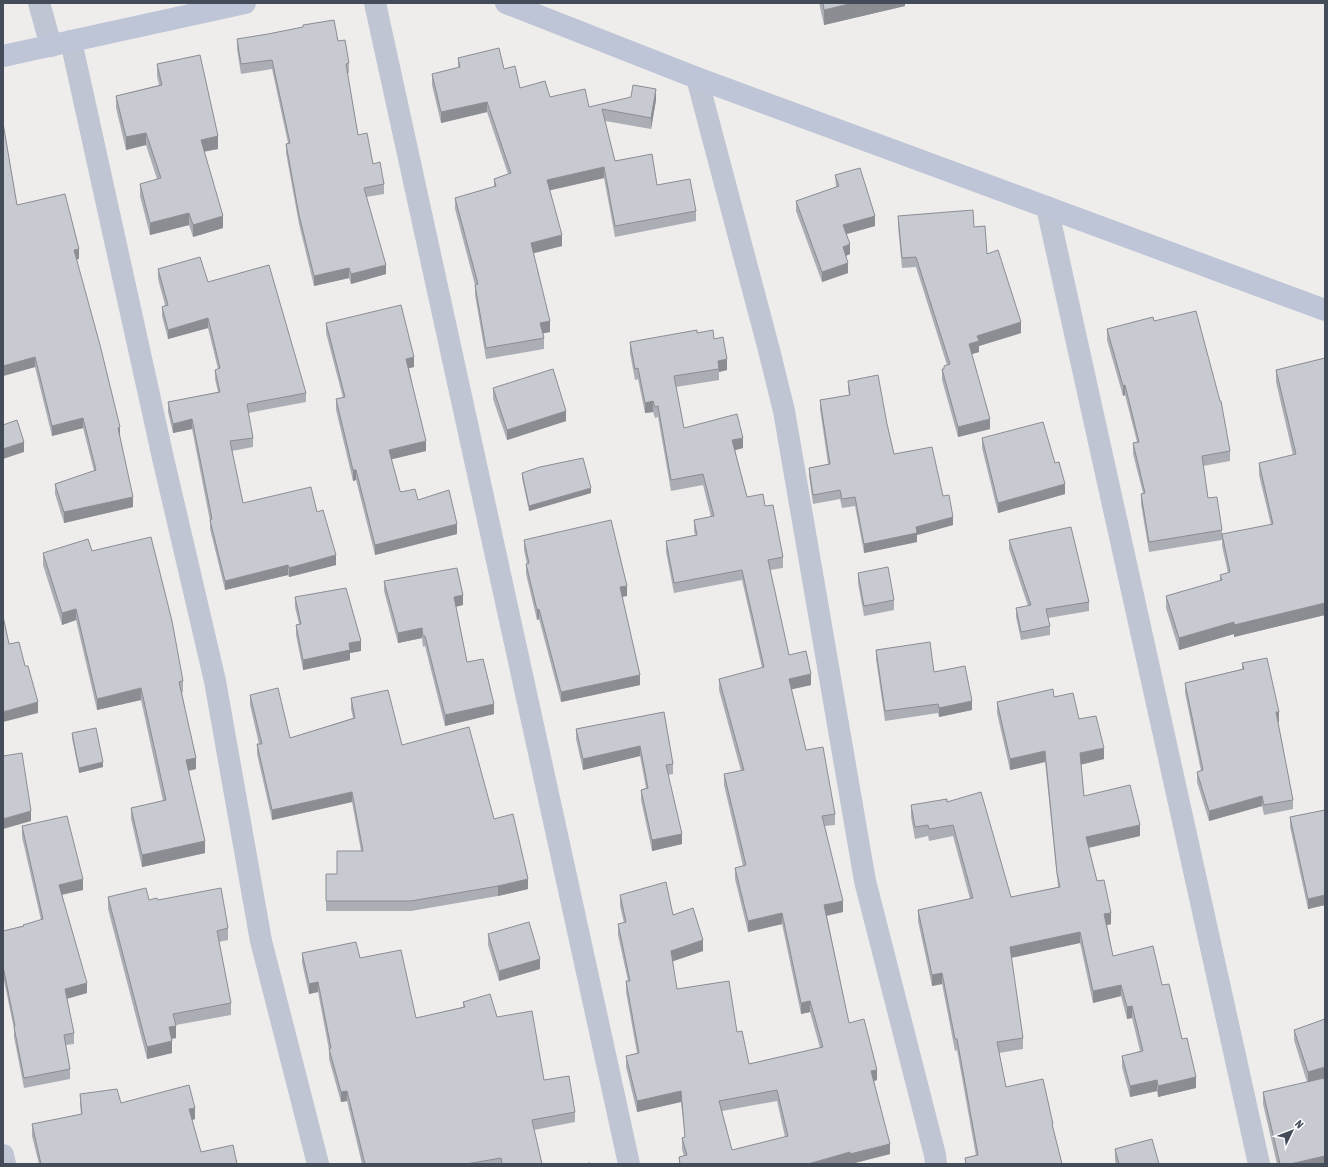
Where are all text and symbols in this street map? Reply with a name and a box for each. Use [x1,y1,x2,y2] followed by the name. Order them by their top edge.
[1272,1111,1312,1151] north arrow
[1293,1118,1306,1131] text: N

